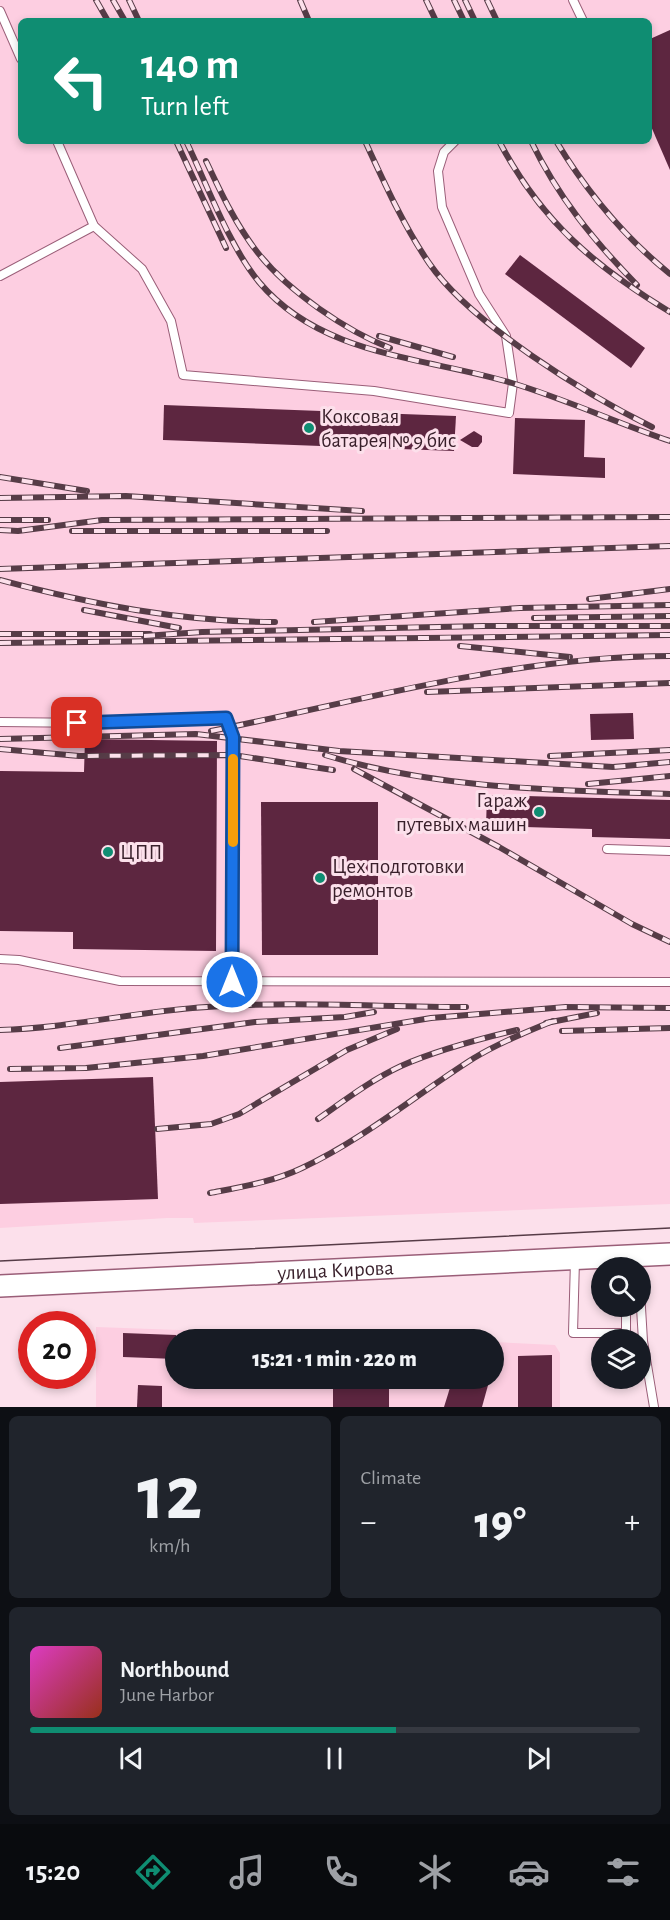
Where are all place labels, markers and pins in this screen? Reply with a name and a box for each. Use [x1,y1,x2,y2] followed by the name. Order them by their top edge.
[321,406,456,451] place label: Коксовая батарея № 9 бис
[302,421,316,435] marker: Коксовая батарея № 9 бис
[51,697,102,748] pin
[396,790,527,835] place label: Гараж путевых машин
[532,805,546,819] marker: Гараж путевых машин
[120,842,162,863] place label: ЦПП
[101,845,115,859] marker: ЦПП
[332,856,465,901] place label: Цех подготовки ремонтов
[313,871,327,885] marker: Цех подготовки ремонтов

